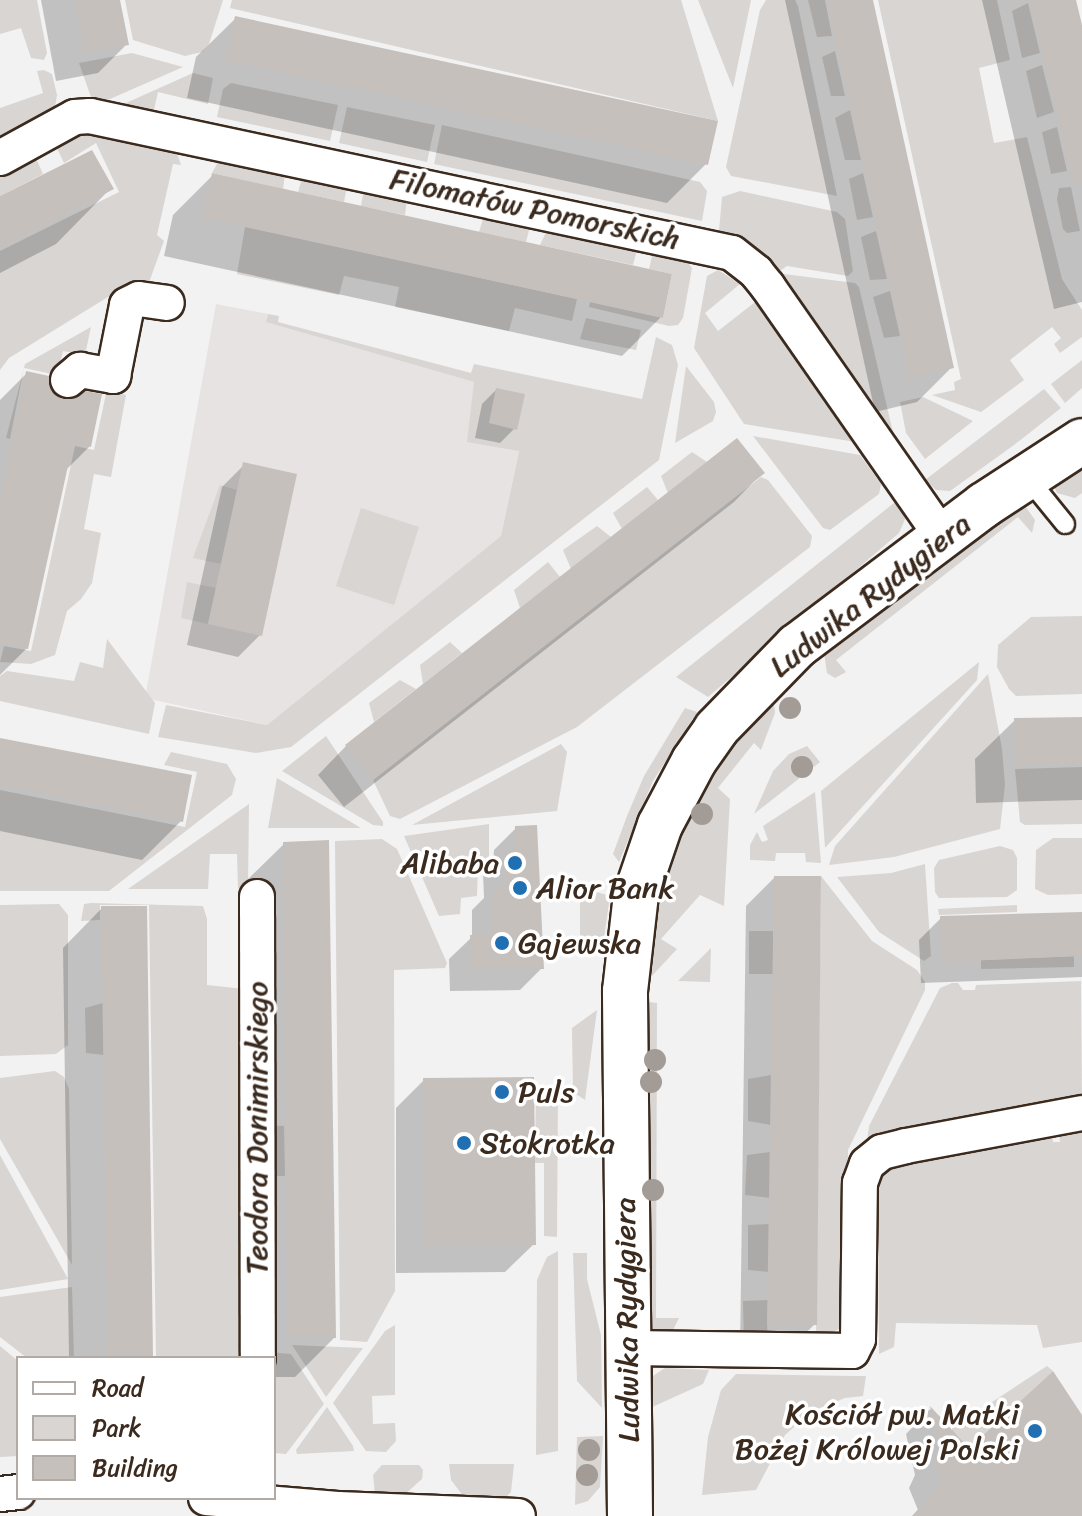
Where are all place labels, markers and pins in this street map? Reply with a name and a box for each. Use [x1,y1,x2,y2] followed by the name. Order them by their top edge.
[400,845,499,881] place label: Alibaba
[506,854,524,872] marker: Alibaba
[536,870,674,906] place label: Alior Bank
[511,879,529,897] marker: Alior Bank
[518,925,641,961] place label: Gajewska
[493,934,511,952] marker: Gajewska
[518,1074,575,1110] place label: Puls
[493,1083,511,1101] marker: Puls
[480,1125,615,1161] place label: Stokrotka
[455,1134,473,1152] marker: Stokrotka
[734,1396,1019,1466] place label: Kościół pw. Matki Bożej Królowej Polski
[1026,1422,1044,1440] marker: Kościół pw. Matki Bożej Królowej Polski

